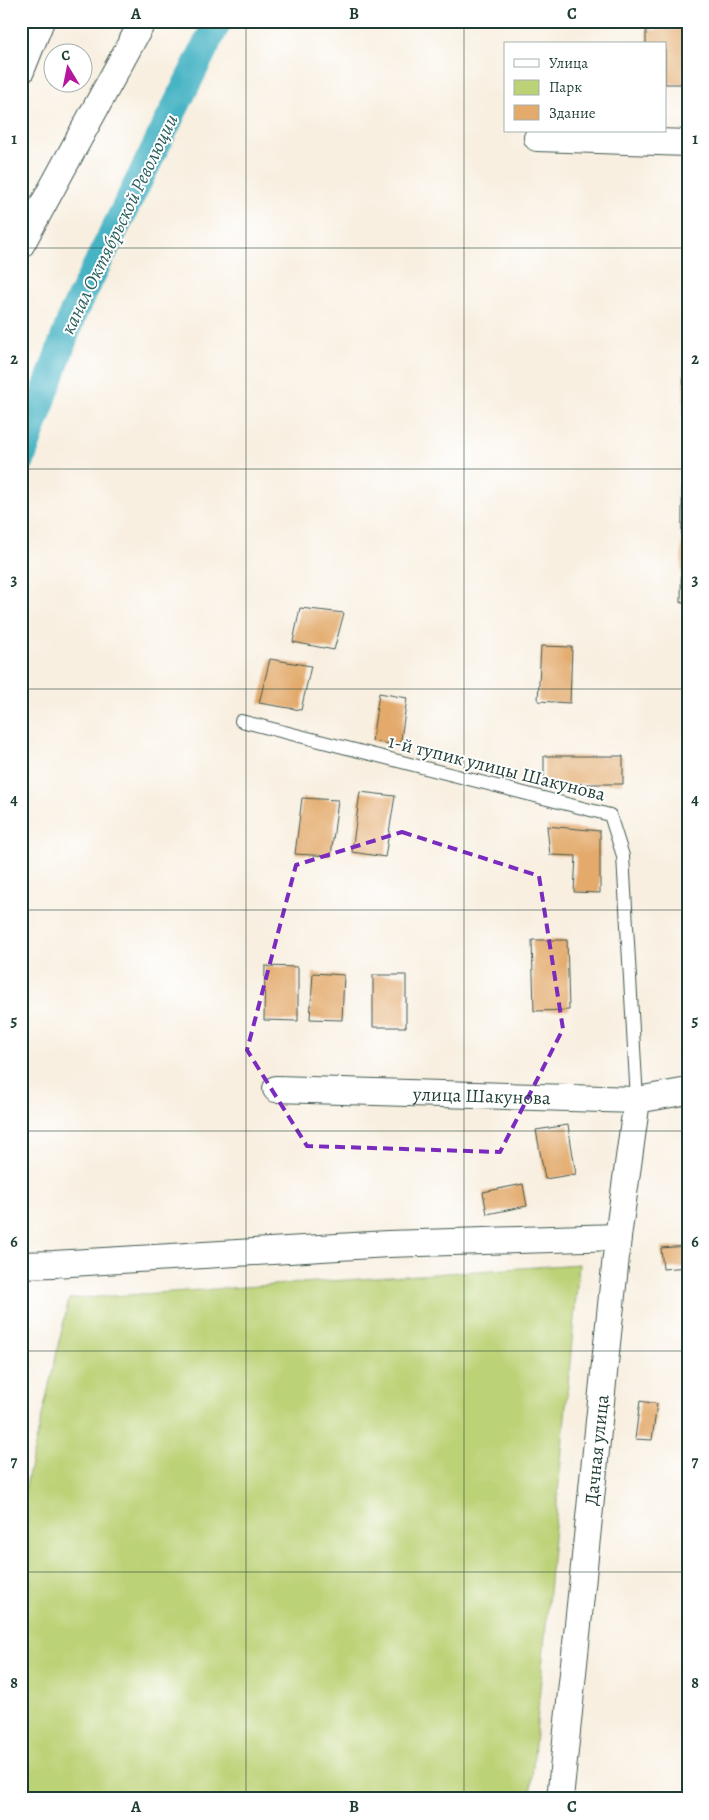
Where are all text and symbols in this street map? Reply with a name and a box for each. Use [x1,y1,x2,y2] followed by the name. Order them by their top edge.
[130,3,142,25] text: A
[349,3,359,25] text: B
[567,3,577,25] text: C
[42,42,92,92] north arrow
[504,42,666,132] legend
[60,46,72,66] text: С
[549,53,588,73] text: Улица
[549,77,582,97] text: Парк
[549,103,596,123] text: Здание
[54,110,185,339] water label: канал Октябрьской Революции
[11,128,17,150] text: 1
[692,128,698,150] text: 1
[10,348,18,370] text: 2
[691,348,699,370] text: 2
[11,569,18,591] text: 3
[692,569,699,591] text: 3
[385,728,608,808] street label: 1-й тупик улицы Шакунова
[10,789,18,811] text: 4
[691,789,699,811] text: 4
[11,1010,18,1032] text: 5
[692,1010,699,1032] text: 5
[412,1081,551,1111] street label: улица Шакунова
[10,1231,18,1253] text: 6
[691,1231,699,1253] text: 6
[578,1393,616,1507] street label: Дачная улица
[11,1451,18,1473] text: 7
[692,1451,699,1473] text: 7
[10,1672,18,1694] text: 8
[691,1672,699,1694] text: 8
[130,1796,142,1818] text: A
[349,1796,359,1818] text: B
[567,1796,577,1818] text: C

